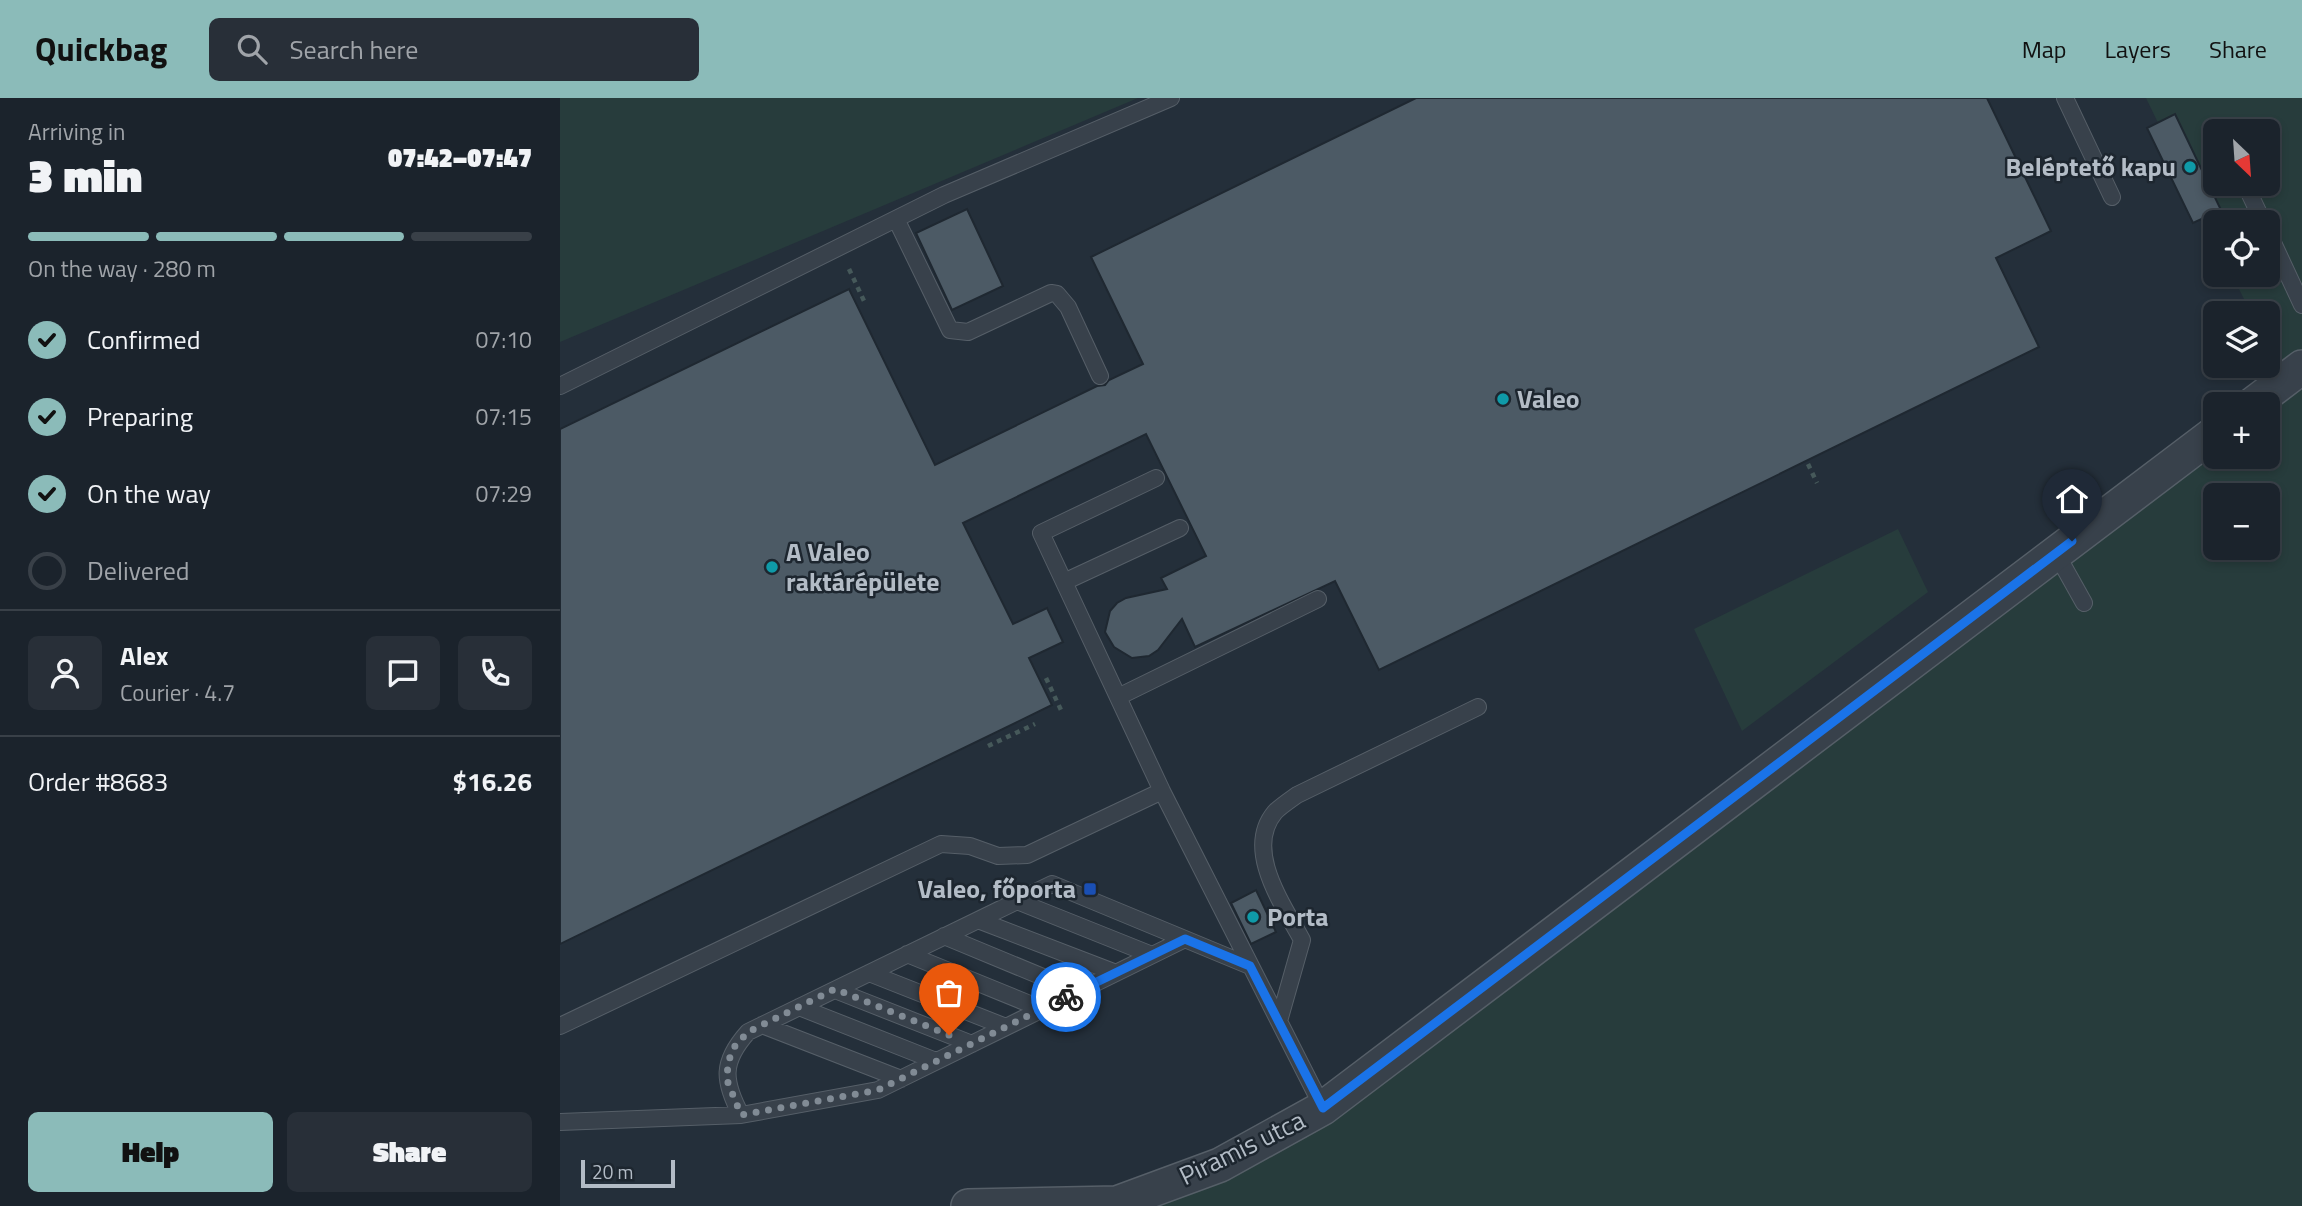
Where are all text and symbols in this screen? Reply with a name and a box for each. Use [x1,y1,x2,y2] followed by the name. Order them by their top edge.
[209,18,699,81] search box
[35,24,167,74] text: Quickbag
[233,30,271,68] icon: search
[289,30,418,69] text: Search here
[2022,31,2067,67] text: Map
[2105,31,2171,67] text: Layers
[2209,31,2267,67] text: Share
[28,114,125,149] text: Arriving in
[2203,119,2280,196] north arrow
[2203,119,2280,560] map controls
[388,138,532,177] text: 07:42–07:47
[28,140,142,210] text: 3 min
[2006,147,2176,186] place label: Beléptető kapu
[2182,159,2198,175] marker: Beléptető kapu
[2203,210,2280,287] button: locate
[28,251,216,286] text: On the way · 280 m
[2203,301,2280,378] button: layers
[87,320,201,359] text: Confirmed
[28,321,66,359] icon: check
[475,322,532,357] text: 07:10
[1517,379,1579,418] place label: Valeo
[1495,391,1511,407] marker: Valeo
[2203,392,2280,469] button: +
[87,397,193,436] text: Preparing
[28,398,66,436] icon: check
[475,399,532,434] text: 07:15
[2042,469,2102,541] pin
[87,474,211,513] text: On the way
[28,475,66,513] icon: check
[475,476,532,511] text: 07:29
[2053,480,2091,518] icon: home
[2203,483,2280,560] button: −
[786,532,940,601] place label: A Valeo raktárépülete
[87,551,190,590] text: Delivered
[764,559,780,575] marker: A Valeo raktárépülete
[28,636,102,710] button: person
[120,636,168,675] text: Alex
[366,636,440,710] button: chat
[458,636,532,710] button: phone
[120,675,235,710] text: Courier · 4.7
[28,762,168,801] text: Order #8683
[453,762,532,801] text: $16.26
[918,869,1076,908] place label: Valeo, főporta
[1082,881,1098,897] marker: Valeo, főporta
[1267,897,1329,936] place label: Porta
[1245,909,1261,925] marker: Porta
[1031,962,1101,1032] courier
[919,963,979,1035] pin
[930,974,968,1012] icon: bag
[1047,978,1085,1016] icon: bike
[1172,1100,1311,1195] street label: Piramis utca
[28,1112,273,1192] button: Help
[287,1112,532,1192] button: Share
[581,1157,676,1189] scale bar
[592,1157,633,1186] text: 20 m

